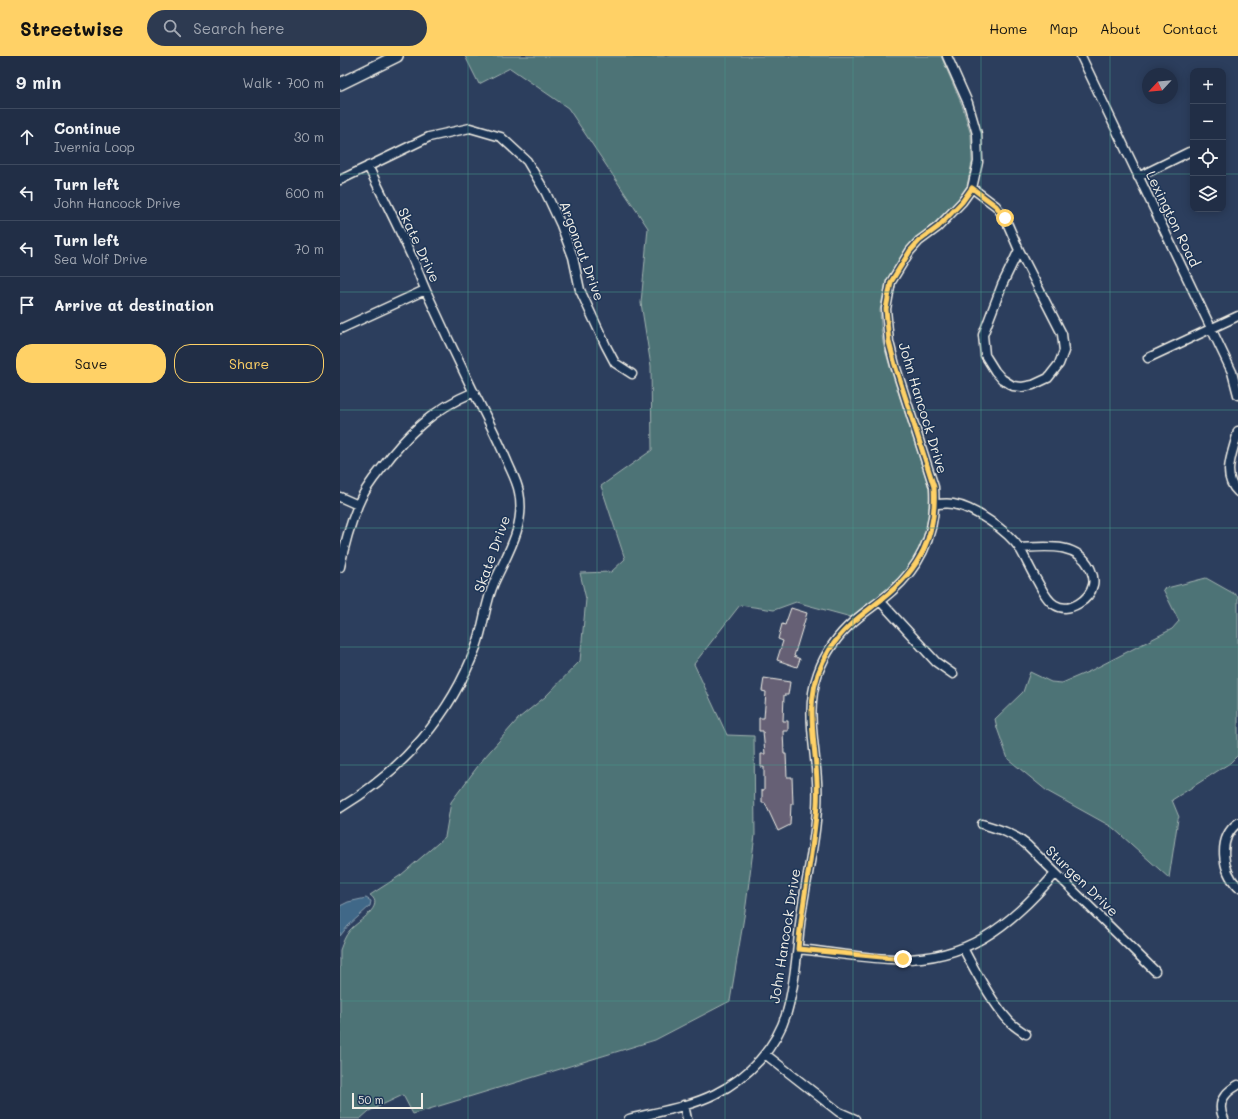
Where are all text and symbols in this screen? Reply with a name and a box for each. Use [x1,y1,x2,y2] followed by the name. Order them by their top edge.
[147,10,427,46] search box
[20,16,123,41] text: Streetwise
[161,17,183,39] icon: search
[193,18,285,38] text: Search here
[989,19,1027,38] text: Home
[1049,19,1078,38] text: Map
[1100,19,1141,38] text: About
[1163,19,1218,38] text: Contact
[1142,68,1178,104] north arrow
[1190,68,1226,212] map controls
[1190,68,1226,104] button: +
[16,71,61,93] text: 9 min
[243,74,324,91] text: Walk · 700 m
[1190,104,1226,140] button: −
[54,118,121,138] text: Continue
[16,126,38,148] icon: ahead
[294,128,324,145] text: 30 m
[54,138,135,155] text: Ivernia Loop
[1190,140,1226,176] button: locate
[1142,167,1205,270] street label: Lexington Road
[54,174,119,194] text: Turn left
[1190,176,1226,212] button: layers
[16,182,38,204] icon: left
[286,184,324,201] text: 600 m
[54,194,181,211] text: John Hancock Drive
[556,198,609,303] street label: Argonaut Drive
[394,204,445,285] street label: Skate Drive
[996,209,1014,227] route start
[54,230,119,250] text: Turn left
[16,238,38,260] icon: left
[294,240,324,257] text: 70 m
[54,250,148,267] text: Sea Wolf Drive
[16,294,38,316] icon: arrive
[54,295,214,315] text: Arrive at destination
[894,340,952,476] street label: John Hancock Drive
[16,344,166,383] button: Save
[174,344,324,383] button: Share
[469,513,514,595] street label: Skate Drive
[1042,841,1123,920] street label: Sturgen Drive
[764,867,805,1005] street label: John Hancock Drive
[894,950,912,968] route end
[352,1091,423,1110] scale bar
[358,1092,384,1107] text: 50 m

